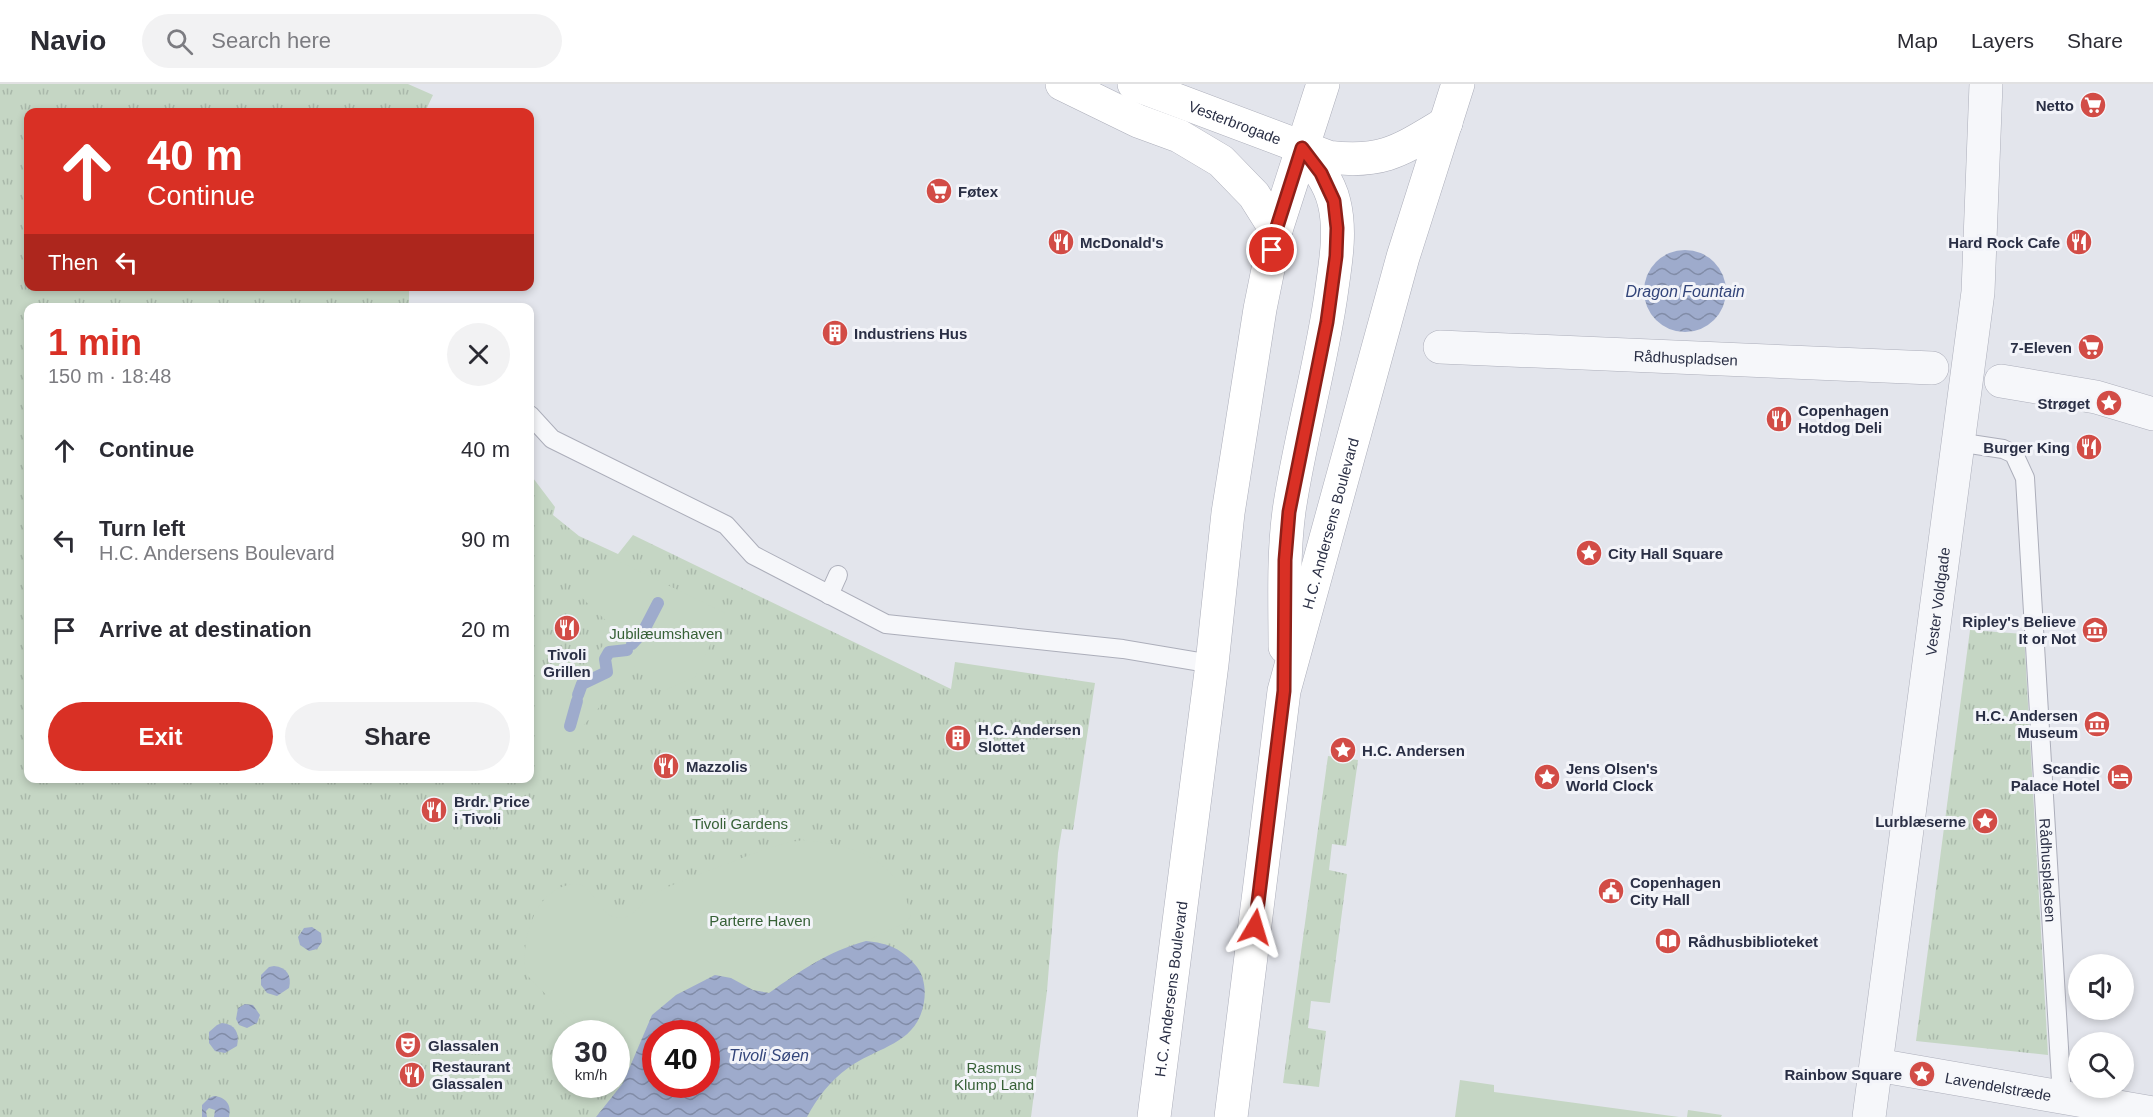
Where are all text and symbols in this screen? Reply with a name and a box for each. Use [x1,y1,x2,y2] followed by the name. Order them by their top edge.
[142,14,562,68] search box
[30,25,106,56] text: Navio
[163,25,196,58] icon: search
[211,28,331,53] text: Search here
[1897,29,1938,52] text: Map
[1971,29,2034,52] text: Layers
[2067,29,2123,52] text: Share
[2078,90,2108,120] supermarket icon: Netto
[1186,97,1284,147] street label: Vesterbrogade
[2036,97,2074,114] place label: Netto
[48,132,126,210] icon: ahead
[147,132,243,179] text: 40 m
[924,176,954,206] supermarket icon: Føtex
[147,181,255,211] text: Continue
[958,183,999,200] place label: Føtex
[1246,224,1297,275] pin
[1046,227,1076,257] restaurant icon: McDonald's
[2064,227,2094,257] restaurant icon: Hard Rock Cafe
[1255,233,1288,266] icon: arrive
[1080,234,1164,251] place label: McDonald's
[1948,234,2060,251] place label: Hard Rock Cafe
[110,246,143,279] icon: left
[48,250,98,275] text: Then
[1625,283,1745,300] water label: Dragon Fountain
[820,318,850,348] building icon: Industriens Hus
[48,322,142,363] text: 1 min
[447,323,510,386] button: close
[854,325,967,342] place label: Industriens Hus
[2076,332,2106,362] supermarket icon: 7-Eleven
[2010,339,2072,356] place label: 7-Eleven
[1633,347,1738,368] street label: Rådhuspladsen
[48,365,171,387] text: 150 m · 18:48
[2094,388,2124,418] place icon: Strøget
[2038,395,2090,412] place label: Strøget
[1798,402,1889,436] place label: Copenhagen Hotdog Deli
[1764,404,1794,434] restaurant icon: Copenhagen Hotdog Deli
[2074,432,2104,462] restaurant icon: Burger King
[48,434,81,467] icon: ahead
[1298,436,1362,611] street label: H.C. Andersens Boulevard
[99,437,194,462] text: Continue
[461,437,510,462] text: 40 m
[1983,439,2070,456] place label: Burger King
[99,516,185,541] text: Turn left
[48,524,81,557] icon: left
[461,527,510,552] text: 90 m
[1574,538,1604,568] place icon: City Hall Square
[99,542,335,564] text: H.C. Andersens Boulevard
[1608,545,1723,562] place label: City Hall Square
[1922,546,1953,657] street label: Vester Voldgade
[552,613,582,643] restaurant icon: Tivoli Grillen
[1962,613,2076,647] place label: Ripley's Believe It or Not
[48,614,81,647] icon: arrive
[2080,615,2110,645] museum icon: Ripley's Believe It or Not
[99,617,312,642] text: Arrive at destination
[461,617,510,642] text: 20 m
[609,625,723,642] park label: Jubilæumshaven
[543,646,591,680] place label: Tivoli Grillen
[48,702,273,771] button: Exit
[285,702,510,771] button: Share
[1975,707,2078,741] place label: H.C. Andersen Museum
[2082,709,2112,739] museum icon: H.C. Andersen Museum
[978,721,1081,755] place label: H.C. Andersen Slottet
[943,723,973,753] building icon: H.C. Andersen Slottet
[1328,735,1358,765] place icon: H.C. Andersen
[1362,742,1465,759] place label: H.C. Andersen
[651,751,681,781] restaurant icon: Mazzolis
[686,758,748,775] place label: Mazzolis
[1566,760,1658,794] place label: Jens Olsen's World Clock
[2011,760,2100,794] place label: Scandic Palace Hotel
[1532,762,1562,792] place icon: Jens Olsen's World Clock
[2105,762,2135,792] hotel icon: Scandic Palace Hotel
[454,793,530,827] place label: Brdr. Price i Tivoli
[419,795,449,825] restaurant icon: Brdr. Price i Tivoli
[1970,806,2000,836] place icon: Lurblæserne
[1875,813,1966,830] place label: Lurblæserne
[692,815,788,832] park label: Tivoli Gardens
[2037,818,2060,923] street label: Rådhuspladsen
[1630,874,1721,908] place label: Copenhagen City Hall
[1596,876,1626,906] public building icon: Copenhagen City Hall
[1223,895,1287,959] position arrow
[1151,900,1190,1078] street label: H.C. Andersens Boulevard
[709,912,811,929] park label: Parterre Haven
[1653,926,1683,956] library icon: Rådhusbiblioteket
[1688,933,1818,950] place label: Rådhusbiblioteket
[2068,954,2134,1098] map controls
[2068,954,2134,1020] button: sound
[642,1020,720,1098] speed limit sign: 40
[393,1030,423,1060] theatre icon: Glassalen
[2068,1032,2134,1098] button: search
[574,1035,608,1068] text: 30
[428,1037,499,1054] place label: Glassalen
[729,1047,809,1064] water label: Tivoli Søen
[432,1058,510,1092] place label: Restaurant Glassalen
[954,1059,1034,1093] park label: Rasmus Klump Land
[1907,1059,1937,1089] place icon: Rainbow Square
[397,1060,427,1090] restaurant icon: Restaurant Glassalen
[575,1066,607,1083] text: km/h
[1784,1066,1902,1083] place label: Rainbow Square
[1944,1068,2053,1104] street label: Lavendelstræde

